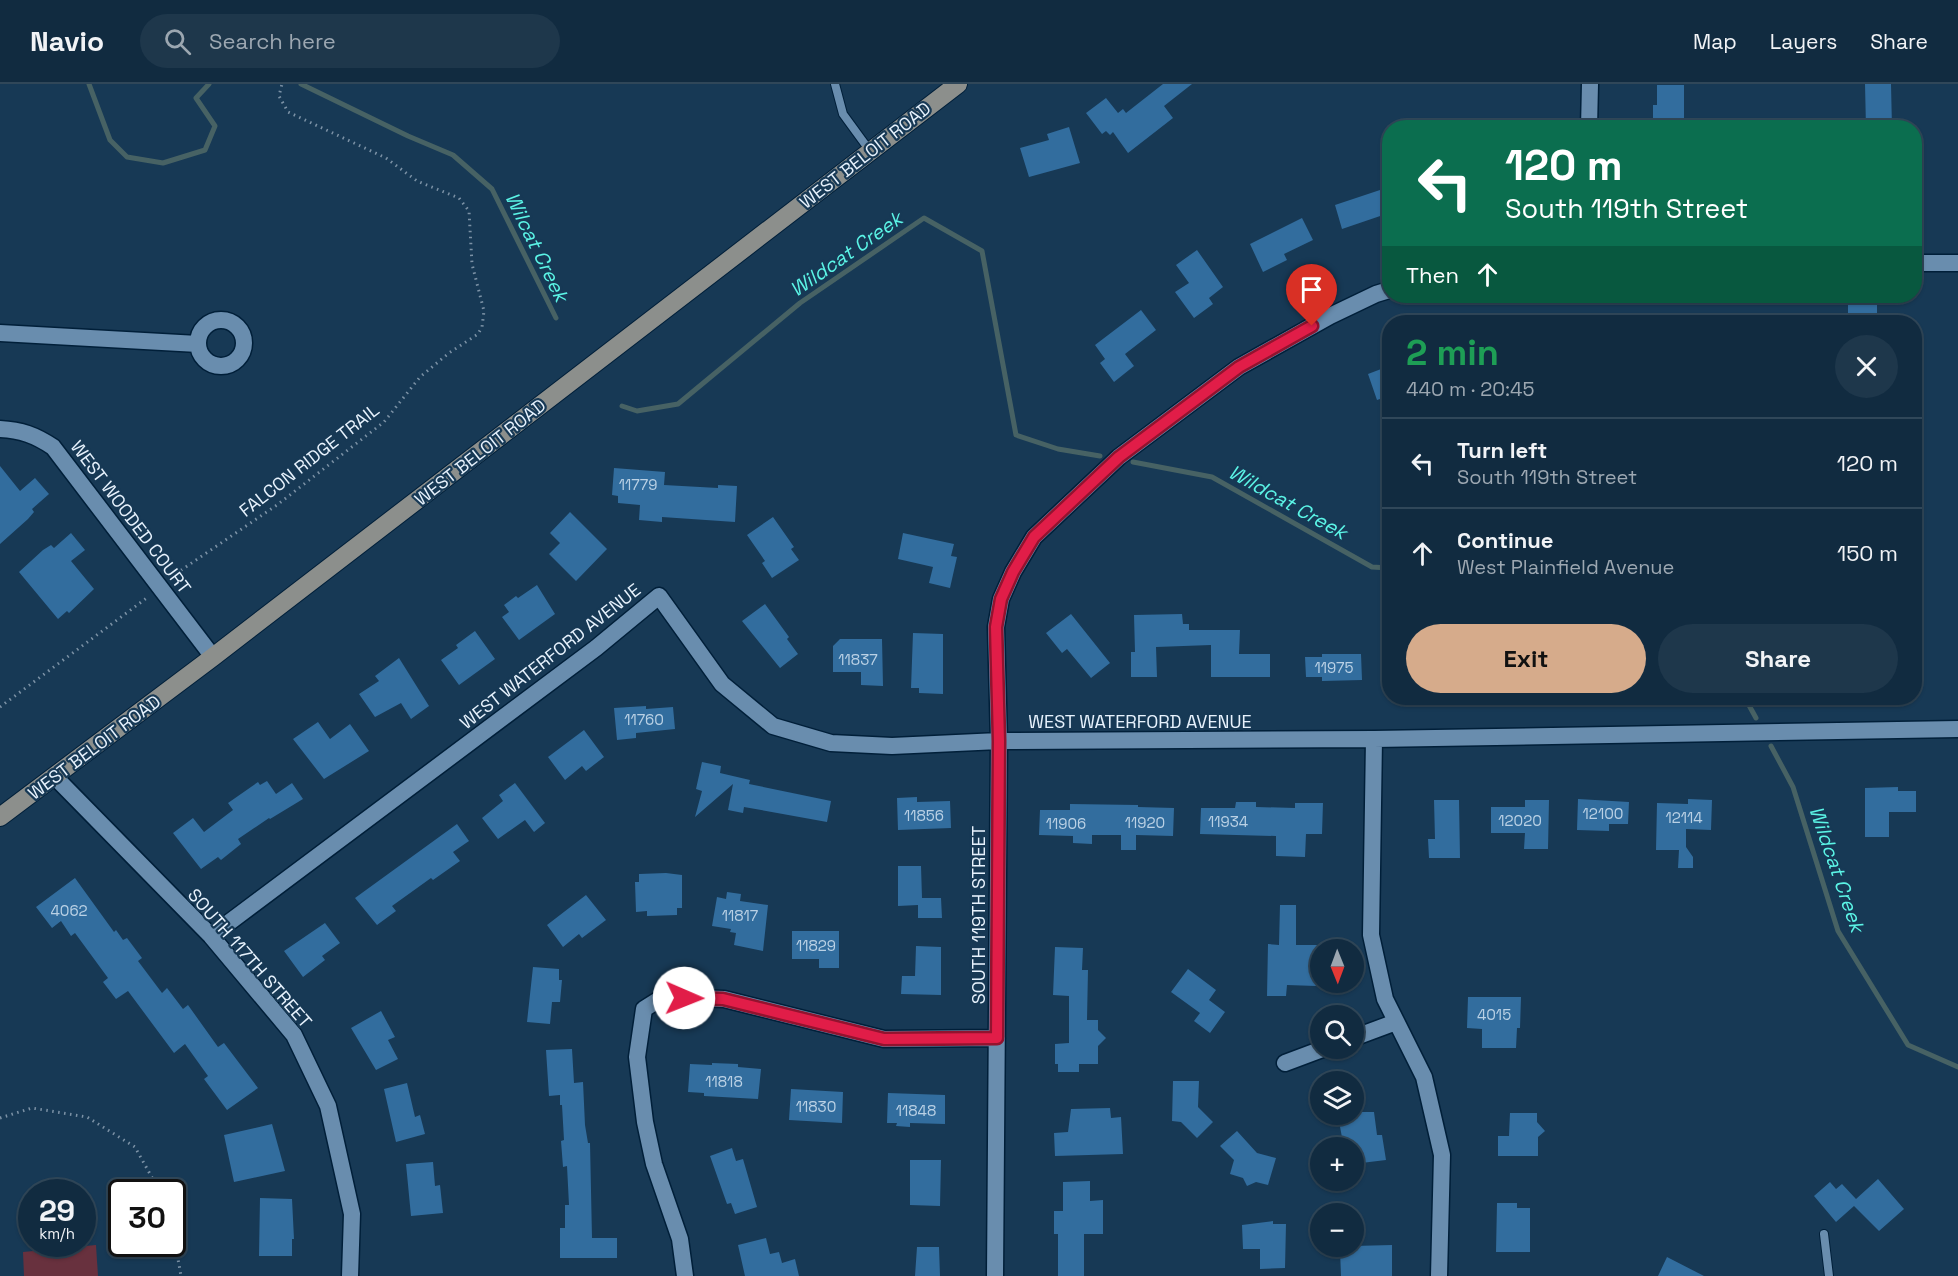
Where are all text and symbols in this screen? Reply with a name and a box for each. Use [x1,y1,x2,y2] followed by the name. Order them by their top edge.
[140,14,560,68] search box
[30,23,104,59] text: Navio
[161,25,194,58] icon: search
[209,27,336,55] text: Search here
[1693,28,1737,55] text: Map
[1770,28,1837,55] text: Layers
[1870,28,1928,55] text: Share
[795,97,935,213] street label: WEST BELOIT ROAD
[1505,139,1623,192] text: 120 m
[1406,144,1484,222] icon: left
[499,188,576,308] water label: Wilcat Creek
[1505,191,1748,226] text: South 119th Street
[785,204,909,302] water label: Wildcat Creek
[1471,258,1504,291] icon: ahead
[1406,261,1459,289] text: Then
[1286,264,1337,326] pin
[1295,273,1328,306] icon: arrive
[1406,330,1499,376] text: 2 min
[1835,335,1898,398] button: close
[1406,376,1535,402] text: 440 m · 20:45
[410,394,550,510] street label: WEST BELOIT ROAD
[234,398,384,522] street label: FALCON RIDGE TRAIL
[66,436,196,599] street label: WEST WOODED COURT
[1457,436,1547,464] text: Turn left
[1406,447,1439,480] icon: left
[1837,449,1898,477] text: 120 m
[1224,459,1354,546] water label: Wildcat Creek
[1457,464,1637,490] text: South 119th Street
[619,475,657,494] house number: 11779
[1457,526,1553,554] text: Continue
[1406,537,1439,570] icon: ahead
[1837,539,1898,567] text: 150 m
[1457,554,1674,580] text: West Plainfield Avenue
[455,578,645,734] street label: WEST WATERFORD AVENUE
[1406,624,1646,693] button: Exit
[1658,624,1898,693] button: Share
[838,650,878,669] house number: 11837
[1315,658,1353,677] house number: 11975
[23,690,165,804] street label: WEST BELOIT ROAD
[624,710,664,729] house number: 11760
[1028,710,1252,733] street label: WEST WATERFORD AVENUE
[1803,802,1871,938] water label: Wildcat Creek
[1583,804,1623,823] house number: 12100
[904,806,944,825] house number: 11856
[1665,808,1703,827] house number: 12114
[1498,811,1542,830] house number: 12020
[1208,812,1248,831] house number: 11934
[1125,813,1165,832] house number: 11920
[1046,814,1086,833] house number: 11906
[967,825,990,1004] street label: SOUTH 119TH STREET
[183,883,317,1033] street label: SOUTH 117TH STREET
[50,901,88,920] house number: 4062
[722,906,758,925] house number: 11817
[796,936,836,955] house number: 11829
[1310,939,1364,993] north arrow
[1310,939,1364,1257] map controls
[652,966,716,1030] position arrow
[1310,1005,1364,1059] button: search
[1477,1005,1511,1024] house number: 4015
[1310,1071,1364,1125] button: layers
[705,1072,743,1091] house number: 11818
[796,1097,836,1116] house number: 11830
[896,1101,936,1120] house number: 11848
[1310,1137,1364,1191] button: +
[108,1179,186,1257] speed limit sign: 30
[39,1191,75,1230] text: 29
[1310,1203,1364,1257] button: −
[39,1224,75,1243] text: km/h

